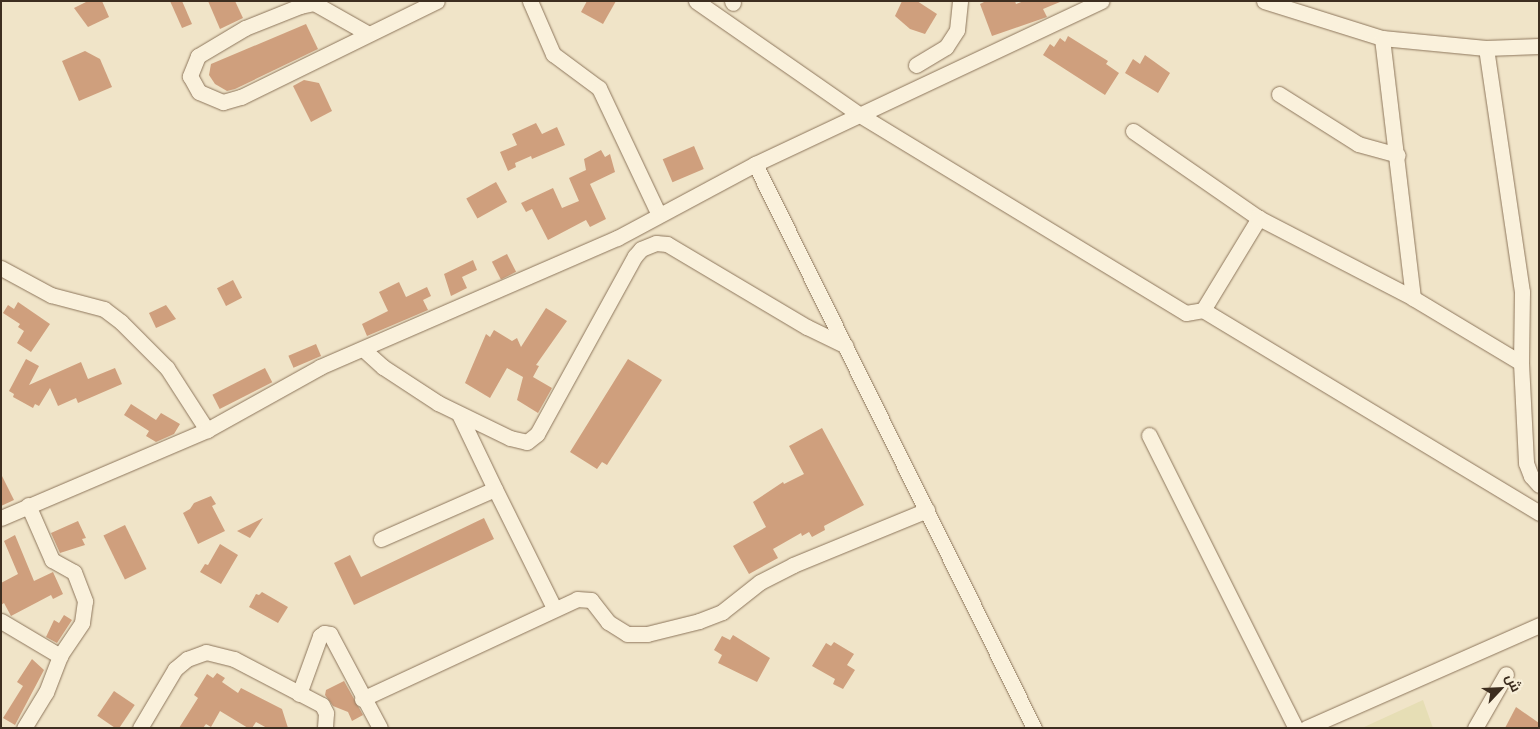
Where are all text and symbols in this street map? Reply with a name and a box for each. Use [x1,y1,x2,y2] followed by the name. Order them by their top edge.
[1475,664,1525,714] north arrow
[1501,670,1526,695] text: ش

